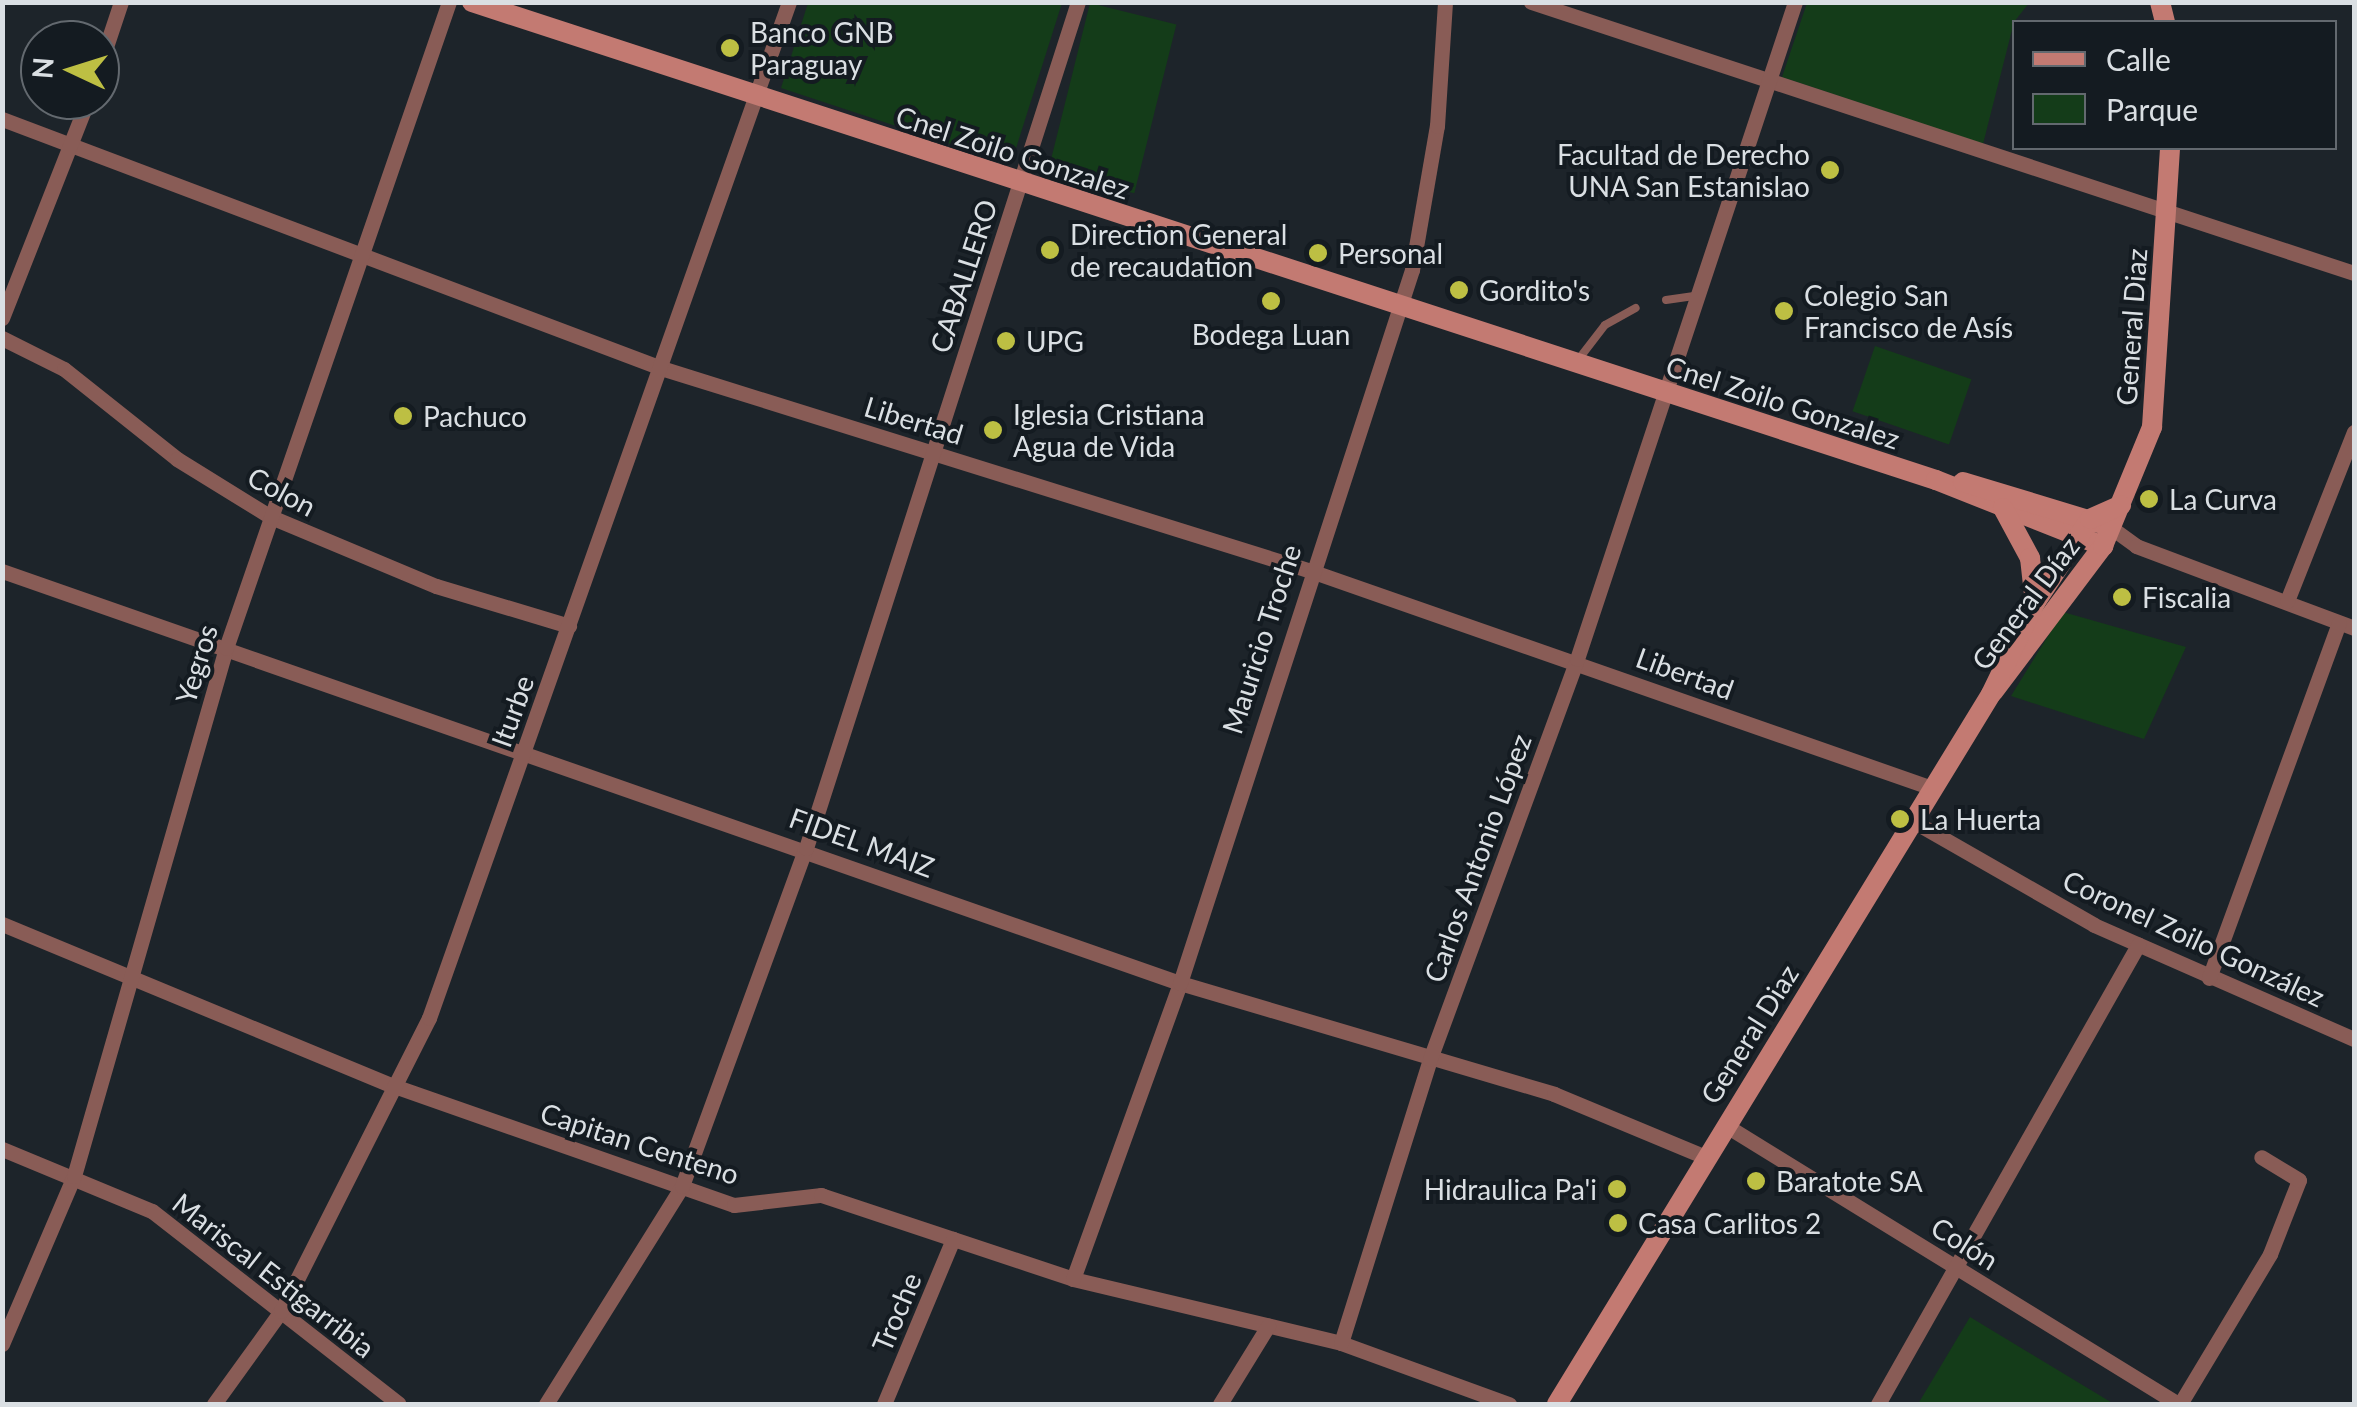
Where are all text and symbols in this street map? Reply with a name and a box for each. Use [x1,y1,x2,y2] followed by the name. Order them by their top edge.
[750,15,894,81] place label: Banco GNB Paraguay
[20,20,120,120] north arrow
[2012,20,2337,150] legend
[719,37,741,59] marker: Banco GNB Paraguay
[2106,41,2171,77] text: Calle
[24,56,60,80] text: N
[2106,91,2198,127] text: Parque
[892,98,1134,206] street label: Cnel Zoilo Gonzalez
[1557,137,1810,203] place label: Facultad de Derecho UNA San Estanislao
[1819,159,1841,181] marker: Facultad de Derecho UNA San Estanislao
[922,195,1004,357] street label: CABALLERO
[1070,217,1287,283] place label: Direction General de recaudation
[1338,236,1443,270] place label: Personal
[1039,239,1061,261] marker: Direction General de recaudation
[1307,242,1329,264] marker: Personal
[2109,247,2153,407] street label: General Diaz
[1479,273,1590,307] place label: Gordito's
[1804,278,2014,344] place label: Colegio San Francisco de Asís
[1448,279,1470,301] marker: Gordito's
[1260,290,1282,312] marker: Bodega Luan
[1773,300,1795,322] marker: Colegio San Francisco de Asís
[1192,317,1350,351] place label: Bodega Luan
[1026,324,1084,358] place label: UPG
[995,330,1017,352] marker: UPG
[1662,348,1904,456] street label: Cnel Zoilo Gonzalez
[861,389,967,451] street label: Libertad
[1013,397,1205,463] place label: Iglesia Cristiana Agua de Vida
[423,399,527,433] place label: Pachuco
[392,405,414,427] marker: Pachuco
[982,419,1004,441] marker: Iglesia Cristiana Agua de Vida
[242,459,322,523] street label: Colon
[2169,482,2277,516] place label: La Curva
[2138,488,2160,510] marker: La Curva
[1964,530,2086,676] street label: General Díaz
[1214,540,1308,738] street label: Mauricio Troche
[2142,580,2231,614] place label: Fiscalia
[2111,586,2133,608] marker: Fiscalia
[168,620,224,708] street label: Yegros
[1632,640,1738,706] street label: Libertad
[484,671,540,751] street label: Iturbe
[1416,729,1538,987] street label: Carlos Antonio López
[785,800,939,884] street label: FIDEL MAIZ
[1920,802,2041,836] place label: La Huerta
[1889,808,1911,830] marker: La Huerta
[2058,863,2330,1013] street label: Coronel Zoilo González
[1693,958,1805,1110] street label: General Diaz
[537,1095,743,1191] street label: Capitan Centeno
[1776,1164,1923,1198] place label: Baratote SA
[1745,1170,1767,1192] marker: Baratote SA
[1424,1172,1597,1206] place label: Hidraulica Pa'i
[1606,1178,1628,1200] marker: Hidraulica Pa'i
[166,1186,382,1364] street label: Mariscal Estigarribia
[1638,1206,1821,1240] place label: Casa Carlitos 2
[1925,1210,2005,1276] street label: Colón
[1607,1212,1629,1234] marker: Casa Carlitos 2
[864,1267,928,1357] street label: Troche

